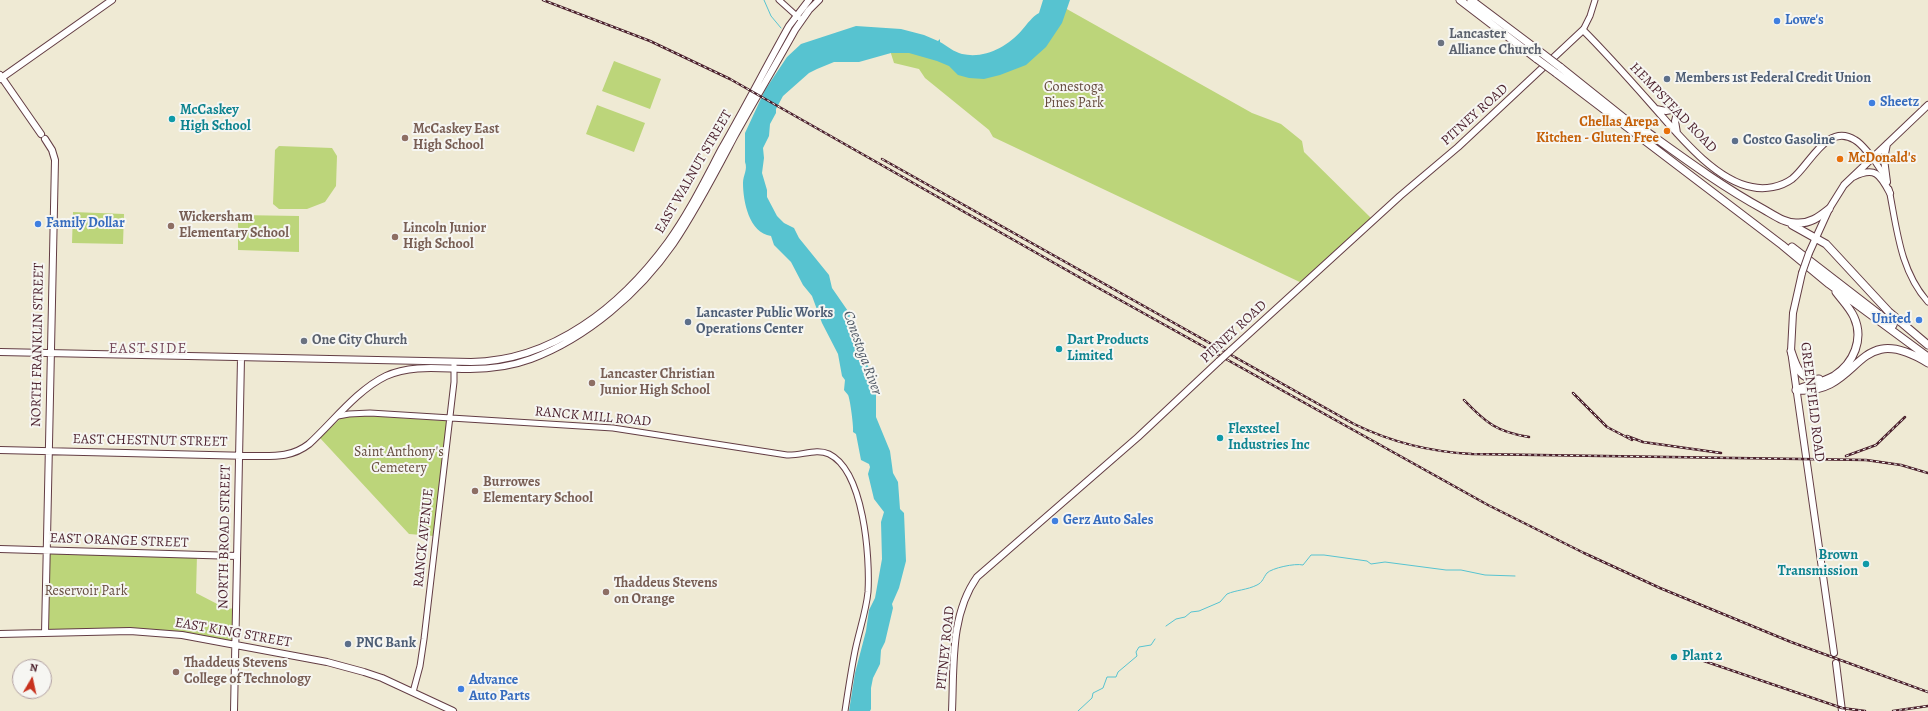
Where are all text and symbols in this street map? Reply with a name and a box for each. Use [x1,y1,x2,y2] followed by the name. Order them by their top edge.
[1785,13,1824,29] place label: Lowe's
[1772,16,1782,26] marker: Lowe's
[1449,27,1542,60] place label: Lancaster Alliance Church
[1436,38,1446,48] marker: Lancaster Alliance Church
[1626,60,1720,156] street label: HEMPSTEAD ROAD
[1675,71,1871,87] place label: Members 1st Federal Credit Union
[1662,74,1672,84] marker: Members 1st Federal Credit Union
[1044,80,1104,112] park label: Conestoga Pines Park
[1438,81,1512,149] street label: PITNEY ROAD
[1880,95,1919,111] place label: Sheetz
[1867,98,1877,108] marker: Sheetz
[180,103,251,136] place label: McCaskey High School
[652,107,736,237] street label: EAST WALNUT STREET
[167,114,177,124] marker: McCaskey High School
[1536,115,1659,148] place label: Chellas Arepa Kitchen - Gluten Free
[413,122,499,154] place label: McCaskey East High School
[1662,126,1672,136] marker: Chellas Arepa Kitchen - Gluten Free
[400,133,410,143] marker: McCaskey East High School
[1743,133,1835,149] place label: Costco Gasoline
[1730,136,1740,146] marker: Costco Gasoline
[1848,151,1916,167] place label: McDonald's
[1835,154,1845,164] marker: McDonald's
[179,210,289,242] place label: Wickersham Elementary School
[46,216,125,232] place label: Family Dollar
[33,219,43,229] marker: Family Dollar
[166,221,176,231] marker: Wickersham Elementary School
[403,221,486,254] place label: Lincoln Junior High School
[390,232,400,242] marker: Lincoln Junior High School
[28,263,48,427] street label: NORTH FRANKLIN STREET
[1197,297,1271,367] street label: PITNEY ROAD
[696,306,833,338] place label: Lancaster Public Works Operations Center
[838,308,886,398] water label: Conestoga River
[1871,312,1911,328] place label: United
[1914,315,1924,325] marker: United
[683,317,693,327] marker: Lancaster Public Works Operations Center
[312,333,407,349] place label: One City Church
[1067,333,1149,366] place label: Dart Products Limited
[299,336,309,346] marker: One City Church
[109,340,187,358] district label: EAST SIDE
[1796,341,1828,463] street label: GREENFIELD ROAD
[1054,344,1064,354] marker: Dart Products Limited
[600,367,715,400] place label: Lancaster Christian Junior High School
[587,378,597,388] marker: Lancaster Christian Junior High School
[534,404,652,430] street label: RANCK MILL ROAD
[1228,422,1310,454] place label: Flexsteel Industries Inc
[72,431,228,451] street label: EAST CHESTNUT STREET
[1215,433,1225,443] marker: Flexsteel Industries Inc
[354,445,444,478] park label: Saint Anthony's Cemetery
[215,465,235,609] street label: NORTH BROAD STREET
[483,475,593,508] place label: Burrowes Elementary School
[470,486,480,496] marker: Burrowes Elementary School
[410,488,438,588] street label: RANCK AVENUE
[1063,513,1153,529] place label: Gerz Auto Sales
[1050,516,1060,526] marker: Gerz Auto Sales
[49,530,189,552] street label: EAST ORANGE STREET
[1778,548,1858,580] place label: Brown Transmission
[1861,559,1871,569] marker: Brown Transmission
[614,576,717,608] place label: Thaddeus Stevens on Orange
[44,584,128,600] park label: Reservoir Park
[601,587,611,597] marker: Thaddeus Stevens on Orange
[933,605,959,691] street label: PITNEY ROAD
[173,614,293,652] street label: EAST KING STREET
[356,636,416,652] place label: PNC Bank
[343,639,353,649] marker: PNC Bank
[1682,649,1722,665] place label: Plant 2
[1669,652,1679,662] marker: Plant 2
[184,656,311,688] place label: Thaddeus Stevens College of Technology
[12,659,52,699] north arrow
[29,660,39,676] text: N
[171,667,181,677] marker: Thaddeus Stevens College of Technology
[469,673,530,706] place label: Advance Auto Parts
[456,684,466,694] marker: Advance Auto Parts

